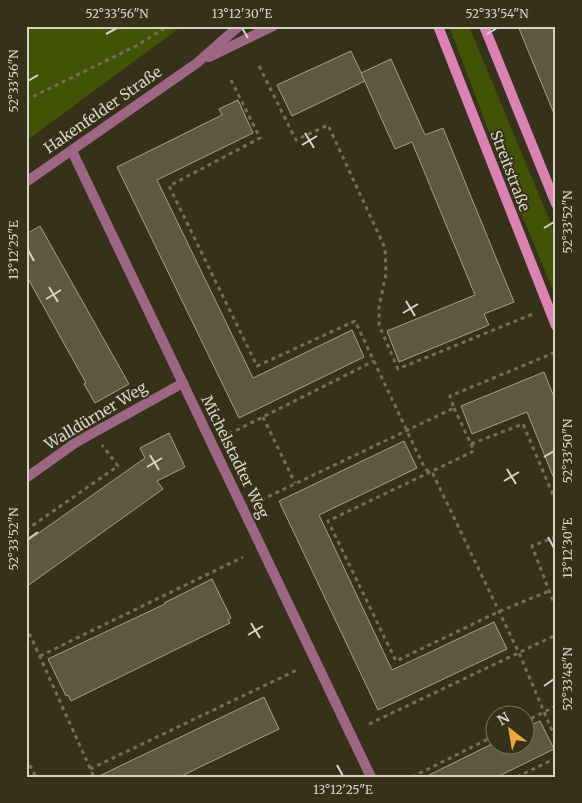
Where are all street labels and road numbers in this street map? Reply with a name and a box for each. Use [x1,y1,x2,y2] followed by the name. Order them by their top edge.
[40,62,165,157] street label: Hakenfelder Straße
[486,128,535,214] street label: Streitstraße
[40,378,150,454] street label: Walldürner Weg
[197,392,274,521] street label: Michelstadter Weg

